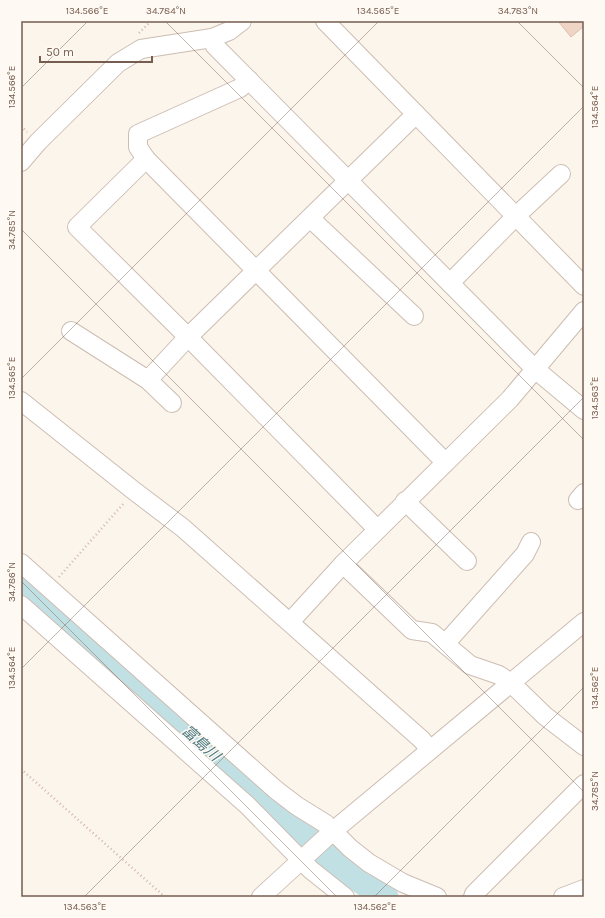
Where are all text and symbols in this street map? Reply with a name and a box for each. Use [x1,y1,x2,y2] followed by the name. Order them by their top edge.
[66,5,108,17] text: 134.566°E
[146,5,186,17] text: 34.784°N
[357,5,399,17] text: 134.565°E
[498,5,538,17] text: 34.783°N
[40,38,152,64] scale bar
[46,45,74,59] text: 50 m
[6,66,18,108] text: 134.566°E
[589,86,601,128] text: 134.564°E
[6,210,18,250] text: 34.785°N
[6,357,18,399] text: 134.565°E
[589,377,601,419] text: 134.563°E
[6,562,18,602] text: 34.786°N
[6,647,18,689] text: 134.564°E
[589,667,601,709] text: 134.562°E
[178,721,225,766] water label: 富島川
[589,771,601,811] text: 34.785°N
[64,901,106,913] text: 134.563°E
[354,901,396,913] text: 134.562°E

